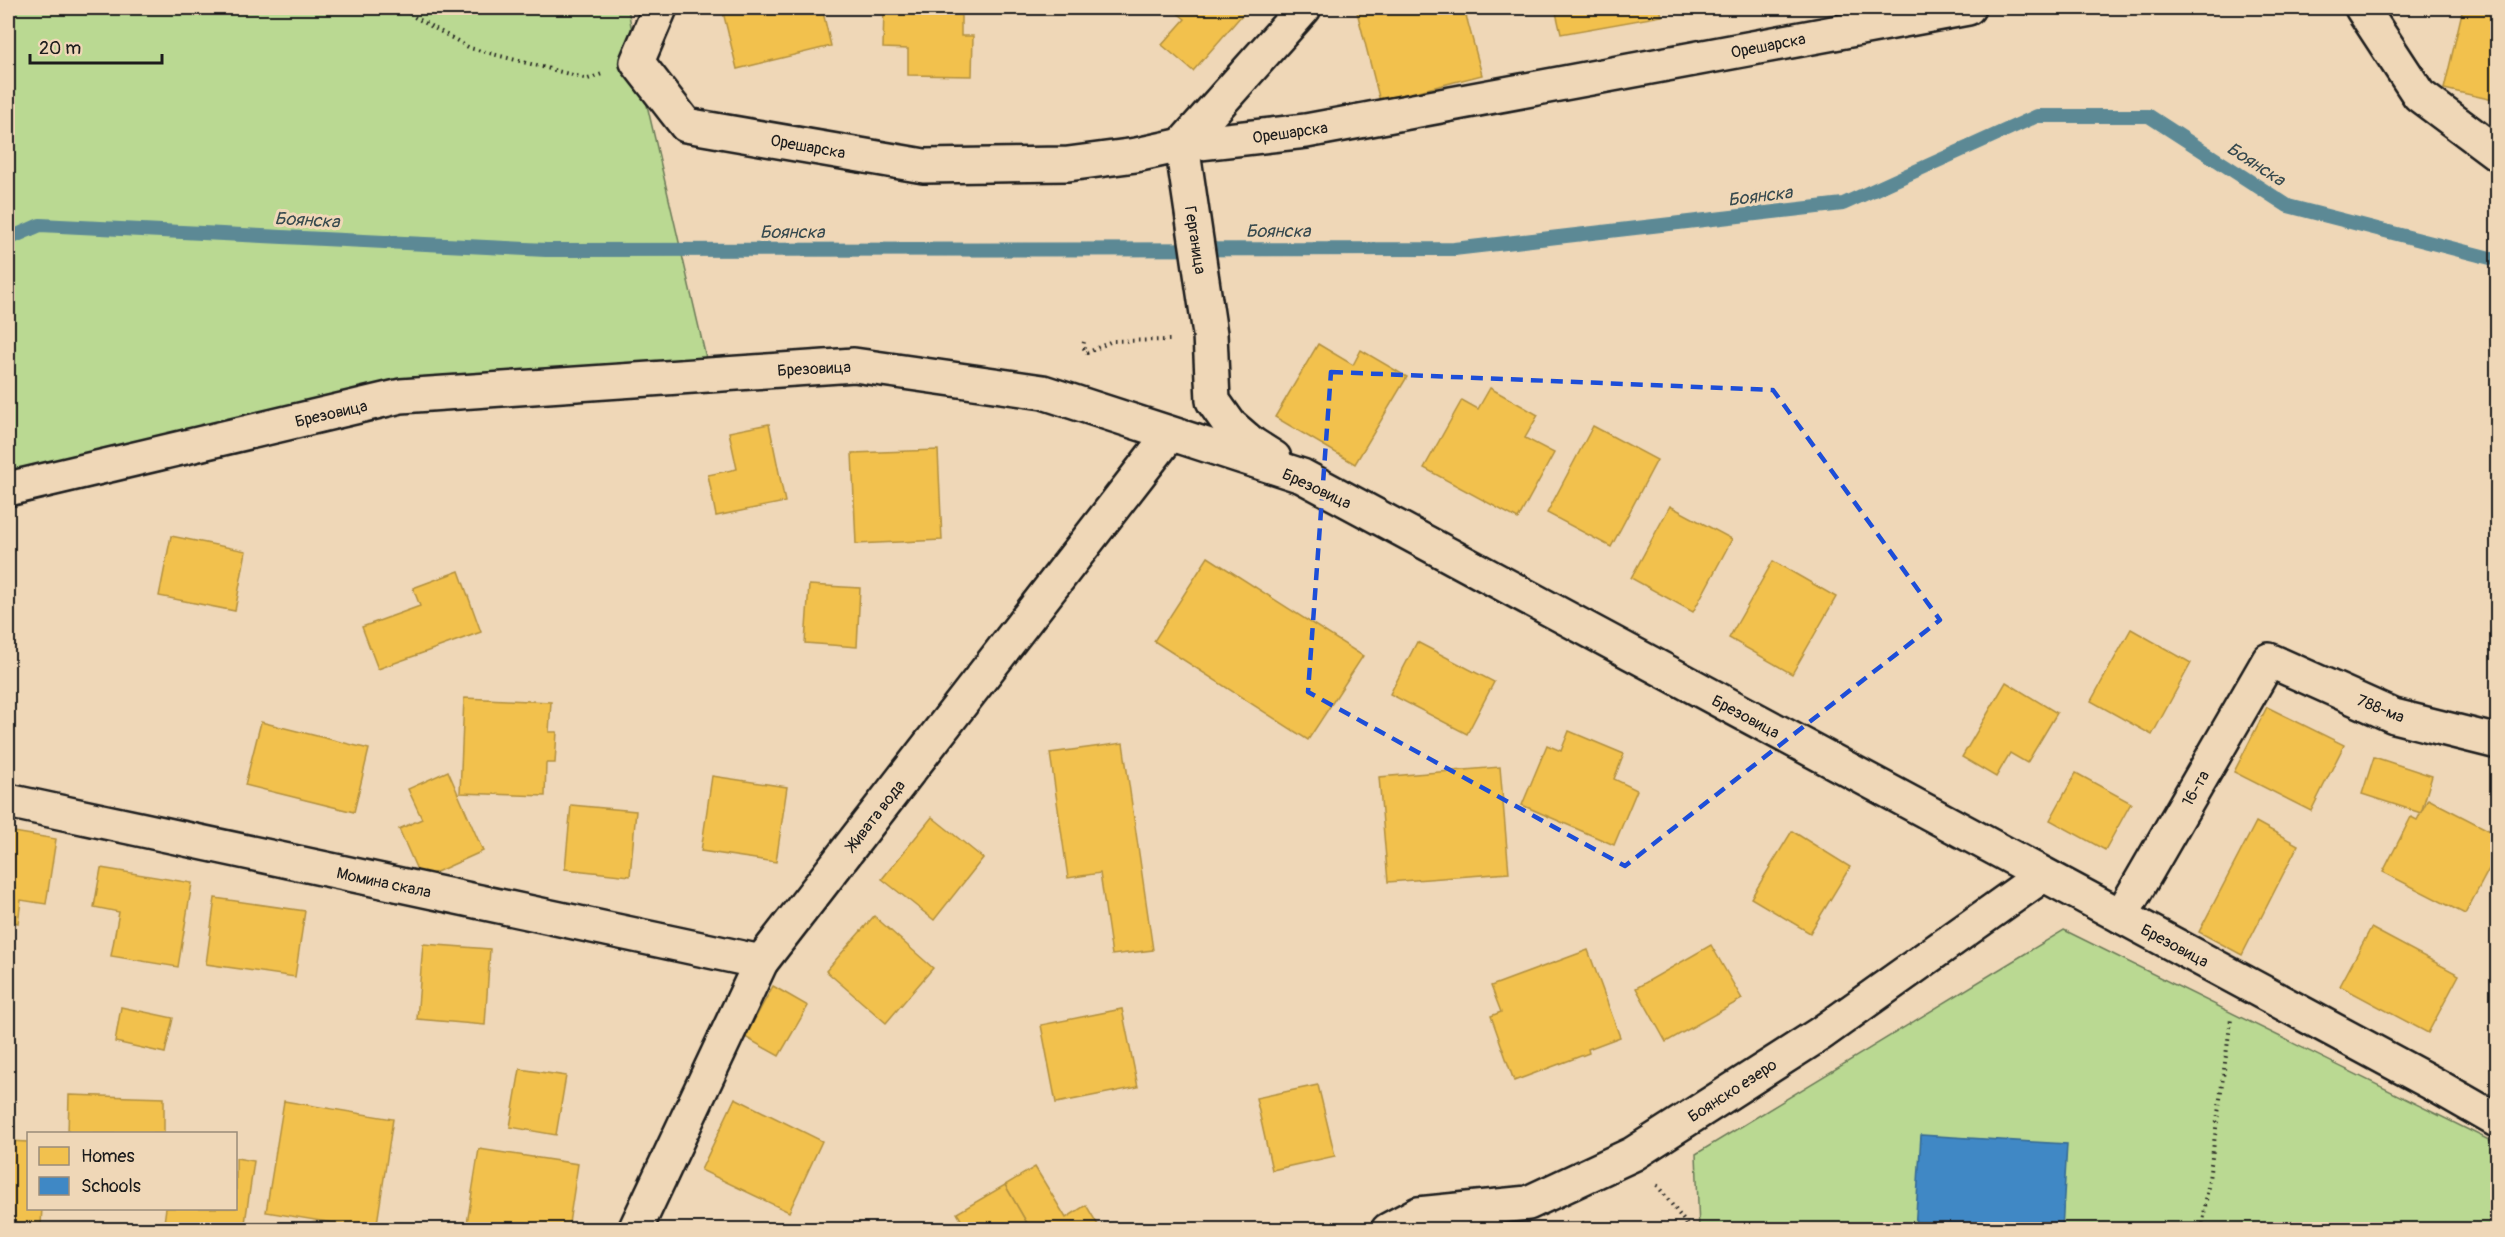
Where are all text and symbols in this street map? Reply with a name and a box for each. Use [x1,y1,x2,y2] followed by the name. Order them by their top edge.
[30,27,162,65] scale bar
[1729,29,1807,63] street label: Орешарска
[39,37,81,60] text: 20 m
[1251,118,1329,148] street label: Орешарска
[769,131,847,163] street label: Орешарска
[2222,137,2290,193] water label: Боянска
[1727,181,1795,212] water label: Боянска
[1180,205,1210,276] street label: Герганица
[274,207,342,234] water label: Боянска
[1246,220,1312,243] water label: Боянска
[760,221,826,244] water label: Боянска
[777,357,851,381] street label: Брезовица
[293,396,369,432] street label: Брезовица
[1279,464,1354,514] street label: Брезовица
[2354,690,2407,727] street label: 788-ма
[1708,691,1783,743] street label: Брезовица
[2178,767,2214,810] street label: 16-та
[840,776,910,857] street label: Живата вода
[335,863,433,903] street label: Момина скала
[2137,920,2212,972] street label: Брезовица
[1684,1055,1781,1127] street label: Боянско езеро
[27,1132,237,1210] legend
[81,1145,134,1168] text: Homes
[81,1175,141,1198] text: Schools

